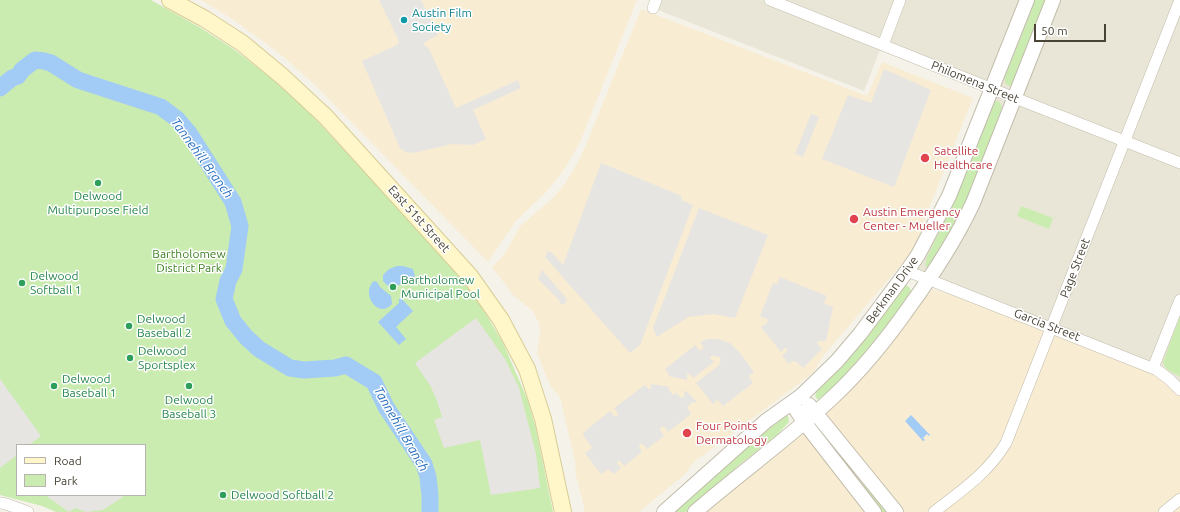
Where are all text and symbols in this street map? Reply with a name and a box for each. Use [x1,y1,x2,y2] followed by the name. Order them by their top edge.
[412,6,472,34] place label: Austin Film Society
[399,15,409,25] marker: Austin Film Society
[1036,16,1108,42] scale bar
[1041,24,1068,37] text: 50 m
[929,58,1021,106] street label: Philomena Street
[168,115,236,201] water label: Tannehill Branch
[934,144,993,172] place label: Satellite Healthcare
[919,152,931,164] marker: Satellite Healthcare
[93,178,103,188] marker: Delwood Multipurpose Field
[385,182,453,256] street label: East 51st Street
[47,189,149,217] place label: Delwood Multipurpose Field
[863,205,960,233] place label: Austin Emergency Center - Mueller
[848,213,860,225] marker: Austin Emergency Center - Mueller
[1057,236,1093,300] street label: Page Street
[152,247,226,275] park label: Bartholomew District Park
[863,254,921,326] street label: Berkman Drive
[30,269,82,297] place label: Delwood Softball 1
[401,273,480,301] place label: Bartholomew Municipal Pool
[17,278,27,288] marker: Delwood Softball 1
[388,282,398,292] marker: Bartholomew Municipal Pool
[1012,306,1082,344] street label: Garcia Street
[137,312,192,340] place label: Delwood Baseball 2
[124,321,134,331] marker: Delwood Baseball 2
[138,344,196,372] place label: Delwood Sportsplex
[125,353,135,363] marker: Delwood Sportsplex
[62,372,117,400] place label: Delwood Baseball 1
[49,381,59,391] marker: Delwood Baseball 1
[184,381,194,391] marker: Delwood Baseball 3
[370,384,432,474] water label: Tannehill Branch
[162,393,216,421] place label: Delwood Baseball 3
[696,419,767,447] place label: Four Points Dermatology
[681,427,693,439] marker: Four Points Dermatology
[16,444,146,496] legend
[54,454,82,467] text: Road
[54,474,78,487] text: Park
[231,488,334,502] place label: Delwood Softball 2
[218,490,228,500] marker: Delwood Softball 2

